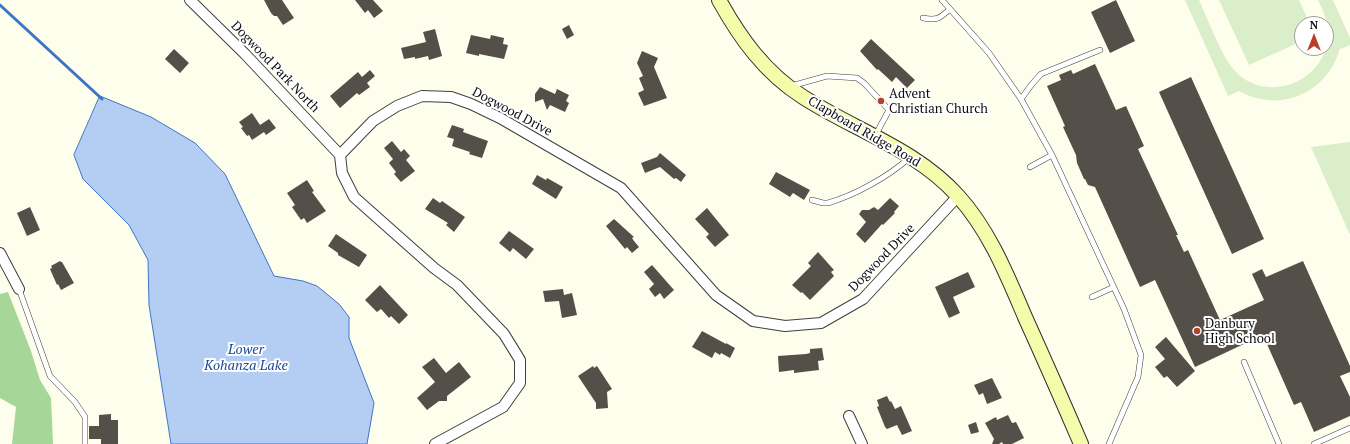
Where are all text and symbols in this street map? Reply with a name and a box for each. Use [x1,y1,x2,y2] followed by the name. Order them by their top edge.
[1294,16,1334,56] north arrow
[228,18,322,116] street label: Dogwood Park North
[1310,18,1318,32] text: N
[469,84,555,140] street label: Dogwood Drive
[889,86,988,117] place label: Advent Christian Church
[805,93,923,171] street label: Clapboard Ridge Road
[876,96,886,106] marker: Advent Christian Church
[846,221,918,295] street label: Dogwood Drive
[1205,316,1275,347] place label: Danbury High School
[1192,326,1202,336] marker: Danbury High School
[204,342,288,374] water label: Lower Kohanza Lake

